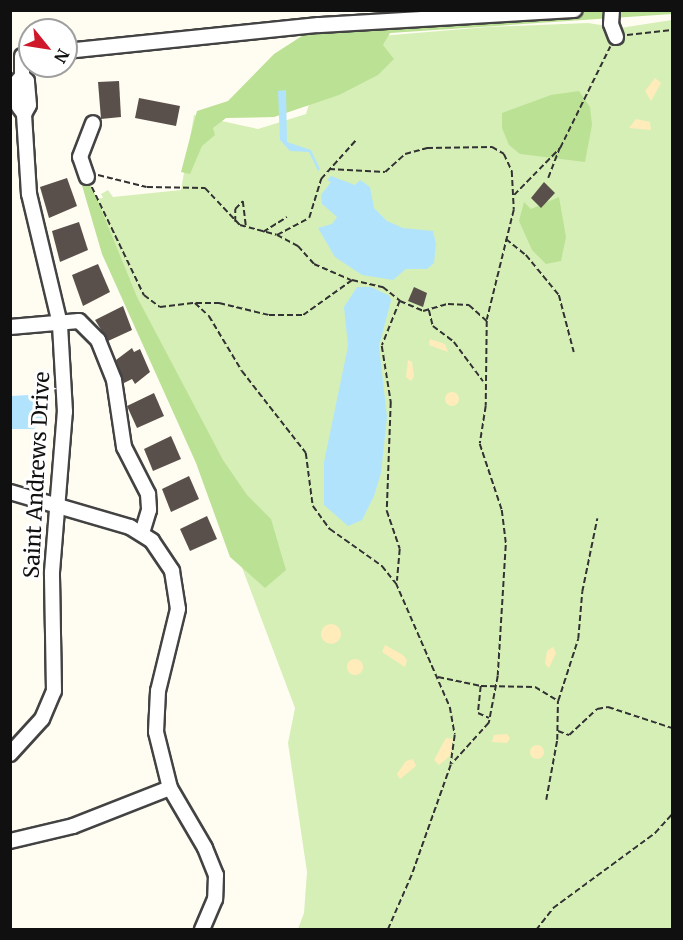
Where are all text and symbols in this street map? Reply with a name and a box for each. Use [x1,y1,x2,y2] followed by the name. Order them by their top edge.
[18,18,78,78] north arrow
[50,46,74,66] text: N
[19,371,55,579] street label: Saint Andrews Drive

